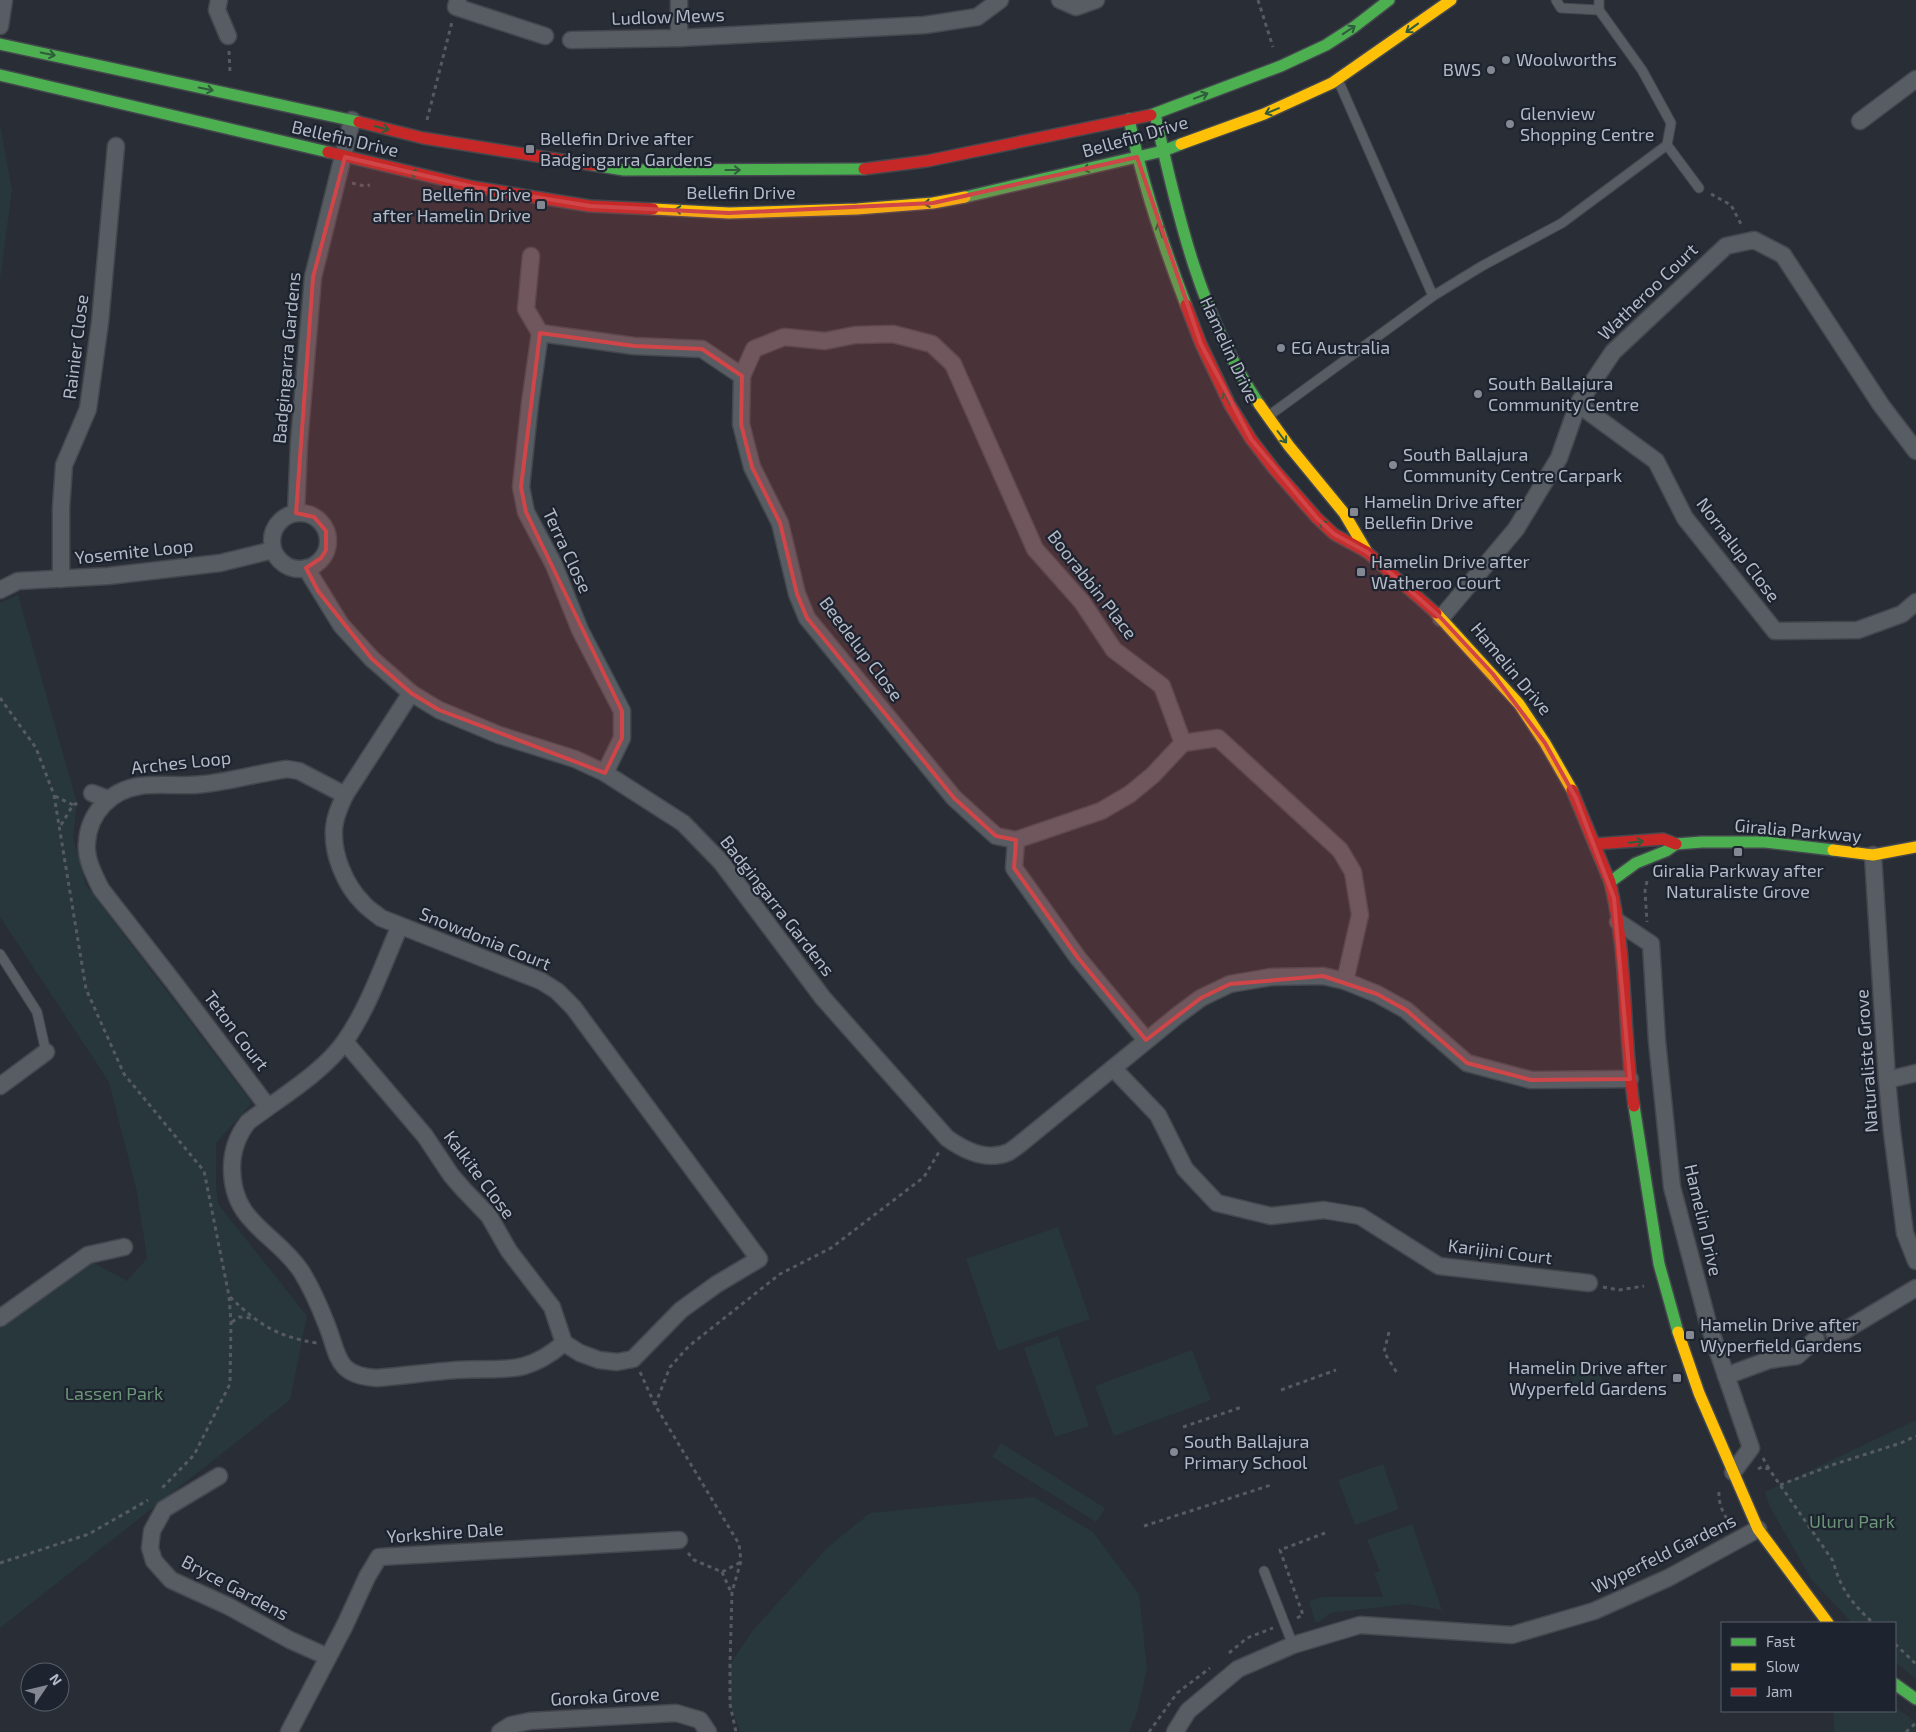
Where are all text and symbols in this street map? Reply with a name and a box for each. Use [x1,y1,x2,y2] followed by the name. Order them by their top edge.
[611,3,725,29] street label: Ludlow Mews
[1405,23,1419,33] one-way arrow
[1342,25,1356,35] one-way arrow
[1516,48,1617,70] place label: Woolworths
[39,50,55,60] one-way arrow
[1500,54,1512,66] marker: Woolworths
[1443,58,1481,80] place label: BWS
[1485,64,1497,76] marker: BWS
[198,85,214,94] one-way arrow
[1193,91,1208,100] one-way arrow
[1520,102,1655,145] place label: Glenview Shopping Centre
[1265,106,1280,116] one-way arrow
[1079,110,1190,162] street label: Bellefin Drive
[290,115,401,161] street label: Bellefin Drive
[1504,118,1516,130] marker: Glenview Shopping Centre
[374,123,390,133] one-way arrow
[540,127,712,170] place label: Bellefin Drive after Badgingarra Gardens
[524,143,536,155] marker: Bellefin Drive after Badgingarra Gardens
[1082,164,1098,173] one-way arrow
[725,165,741,175] one-way arrow
[410,169,426,178] one-way arrow
[686,181,796,203] street label: Bellefin Drive
[373,183,531,226] place label: Bellefin Drive after Hamelin Drive
[924,198,940,208] one-way arrow
[535,199,547,211] marker: Bellefin Drive after Hamelin Drive
[674,206,690,215] one-way arrow
[1155,223,1165,239] one-way arrow
[1593,238,1702,344] street label: Watheroo Court
[268,271,304,445] street label: Badgingarra Gardens
[58,293,92,401] street label: Rainier Close
[1196,293,1264,406] street label: Hamelin Drive
[1291,336,1390,358] place label: EG Australia
[1275,342,1287,354] marker: EG Australia
[1488,372,1639,415] place label: South Ballajura Community Centre
[1472,388,1484,400] marker: South Ballajura Community Centre
[1222,391,1231,406] one-way arrow
[1277,430,1287,444] one-way arrow
[1403,443,1622,486] place label: South Ballajura Community Centre Carpark
[1387,459,1399,471] marker: South Ballajura Community Centre Carpark
[1364,490,1523,533] place label: Hamelin Drive after Bellefin Drive
[1692,493,1785,606] street label: Nornalup Close
[539,505,597,597] street label: Terra Close
[1348,506,1360,518] marker: Hamelin Drive after Bellefin Drive
[1319,520,1332,532] one-way arrow
[1043,525,1142,643] street label: Boorabbin Place
[74,534,194,568] street label: Yosemite Loop
[1371,550,1530,593] place label: Hamelin Drive after Watheroo Court
[1355,566,1367,578] marker: Hamelin Drive after Watheroo Court
[815,592,908,705] street label: Beedelup Close
[1467,617,1557,719] street label: Hamelin Drive
[130,746,232,778] street label: Arches Loop
[1734,813,1863,847] street label: Giralia Parkway
[716,831,839,980] street label: Badgingarra Gardens
[1628,837,1644,847] one-way arrow
[1732,846,1744,858] marker: Giralia Parkway after Naturaliste Grove
[1652,859,1824,902] place label: Giralia Parkway after Naturaliste Grove
[416,902,554,974] street label: Snowdonia Court
[200,986,274,1075] street label: Teton Court
[1850,989,1882,1134] street label: Naturaliste Grove
[440,1126,520,1223] street label: Kalkite Close
[1680,1162,1728,1278] street label: Hamelin Drive
[1447,1234,1554,1268] street label: Karijini Court
[1700,1313,1862,1356] place label: Hamelin Drive after Wyperfield Gardens
[1684,1329,1696,1341] marker: Hamelin Drive after Wyperfield Gardens
[1508,1356,1667,1399] place label: Hamelin Drive after Wyperfeld Gardens
[1671,1372,1683,1384] marker: Hamelin Drive after Wyperfeld Gardens
[65,1382,163,1404] park label: Lassen Park
[1184,1430,1309,1473] place label: South Ballajura Primary School
[1168,1446,1180,1458] marker: South Ballajura Primary School
[1588,1509,1739,1598] street label: Wyperfeld Gardens
[1809,1510,1895,1532] park label: Uluru Park
[386,1517,504,1547] street label: Yorkshire Dale
[178,1550,293,1625] street label: Bryce Gardens
[1721,1622,1896,1712] legend
[1766,1632,1796,1650] text: Fast
[1766,1657,1800,1675] text: Slow
[20,1662,70,1712] north arrow
[46,1670,66,1688] text: N
[550,1682,660,1710] street label: Goroka Grove
[1766,1682,1792,1700] text: Jam

